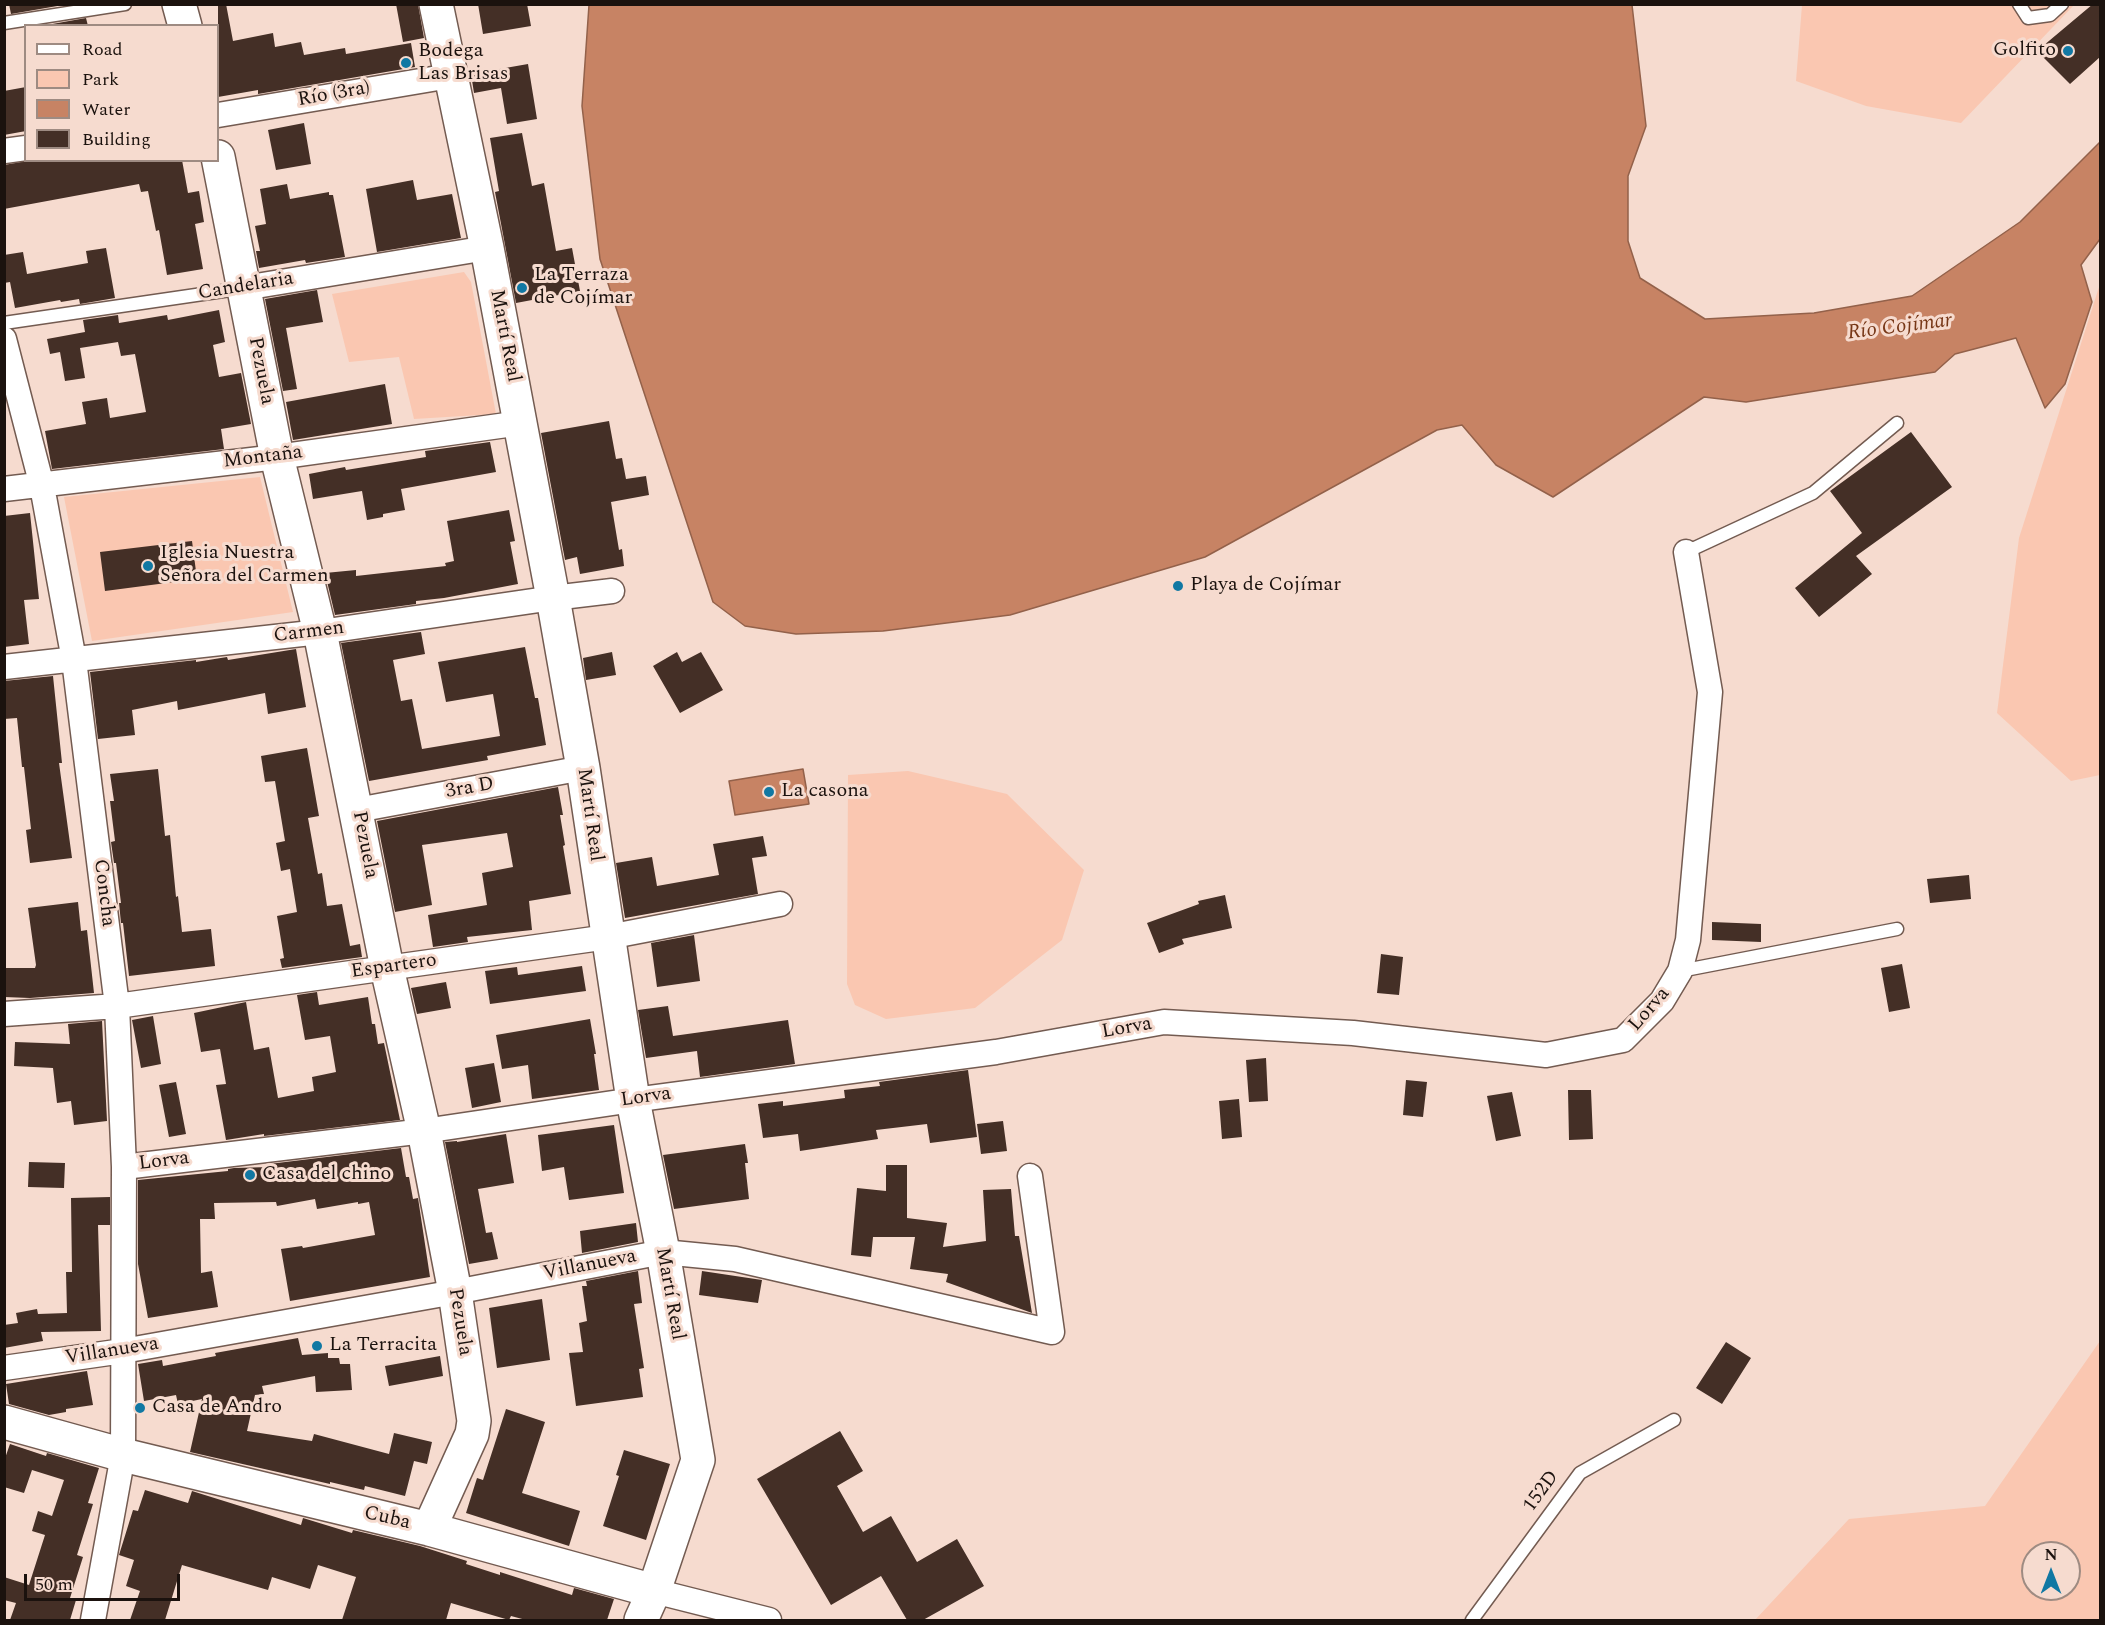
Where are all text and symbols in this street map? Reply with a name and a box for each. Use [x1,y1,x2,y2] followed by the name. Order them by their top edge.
[24,24,219,162] legend
[82,36,123,63] text: Road
[1993,39,2056,63] place label: Golfito
[418,40,508,87] place label: Bodega Las Brisas
[2061,44,2075,58] marker: Golfito
[399,56,413,70] marker: Bodega Las Brisas
[82,66,119,93] text: Park
[296,77,372,113] street label: Río (3ra)
[82,96,130,123] text: Water
[82,126,151,153] text: Building
[534,264,633,311] place label: La Terraza de Cojímar
[196,268,296,306] street label: Candelaria
[515,281,529,295] marker: La Terraza de Cojímar
[483,288,525,384] street label: Martí Real
[1846,309,1954,347] water label: Río Cojímar
[242,335,278,407] street label: Pezuela
[222,441,304,475] street label: Montaña
[160,542,329,589] place label: Iglesia Nuestra Señora del Carmen
[141,559,155,573] marker: Iglesia Nuestra Señora del Carmen
[1190,574,1341,598] place label: Playa de Cojímar
[1171,579,1185,593] marker: Playa de Cojímar
[272,617,346,649] street label: Carmen
[571,767,607,863] street label: Martí Real
[444,773,496,805] street label: 3ra D
[781,780,869,804] place label: La casona
[762,785,776,799] marker: La casona
[346,809,382,881] street label: Pezuela
[87,858,119,928] street label: Concha
[350,949,438,985] street label: Espartero
[1624,983,1676,1037] street label: Lorva
[1100,1013,1154,1045] street label: Lorva
[619,1083,673,1113] street label: Lorva
[137,1147,191,1177] street label: Lorva
[262,1163,391,1187] place label: Casa del chino
[243,1168,257,1182] marker: Casa del chino
[541,1245,639,1287] street label: Villanueva
[649,1246,689,1342] street label: Martí Real
[442,1286,476,1358] street label: Pezuela
[63,1333,161,1371] street label: Villanueva
[329,1334,437,1358] place label: La Terracita
[310,1339,324,1353] marker: La Terracita
[152,1396,282,1420] place label: Casa de Andro
[133,1401,147,1415] marker: Casa de Andro
[1519,1467,1565,1517] street label: 152D
[361,1502,413,1536] street label: Cuba
[2021,1541,2081,1601] north arrow
[2044,1543,2058,1567] text: N
[27,1562,183,1600] scale bar
[35,1571,73,1598] text: 50 m

